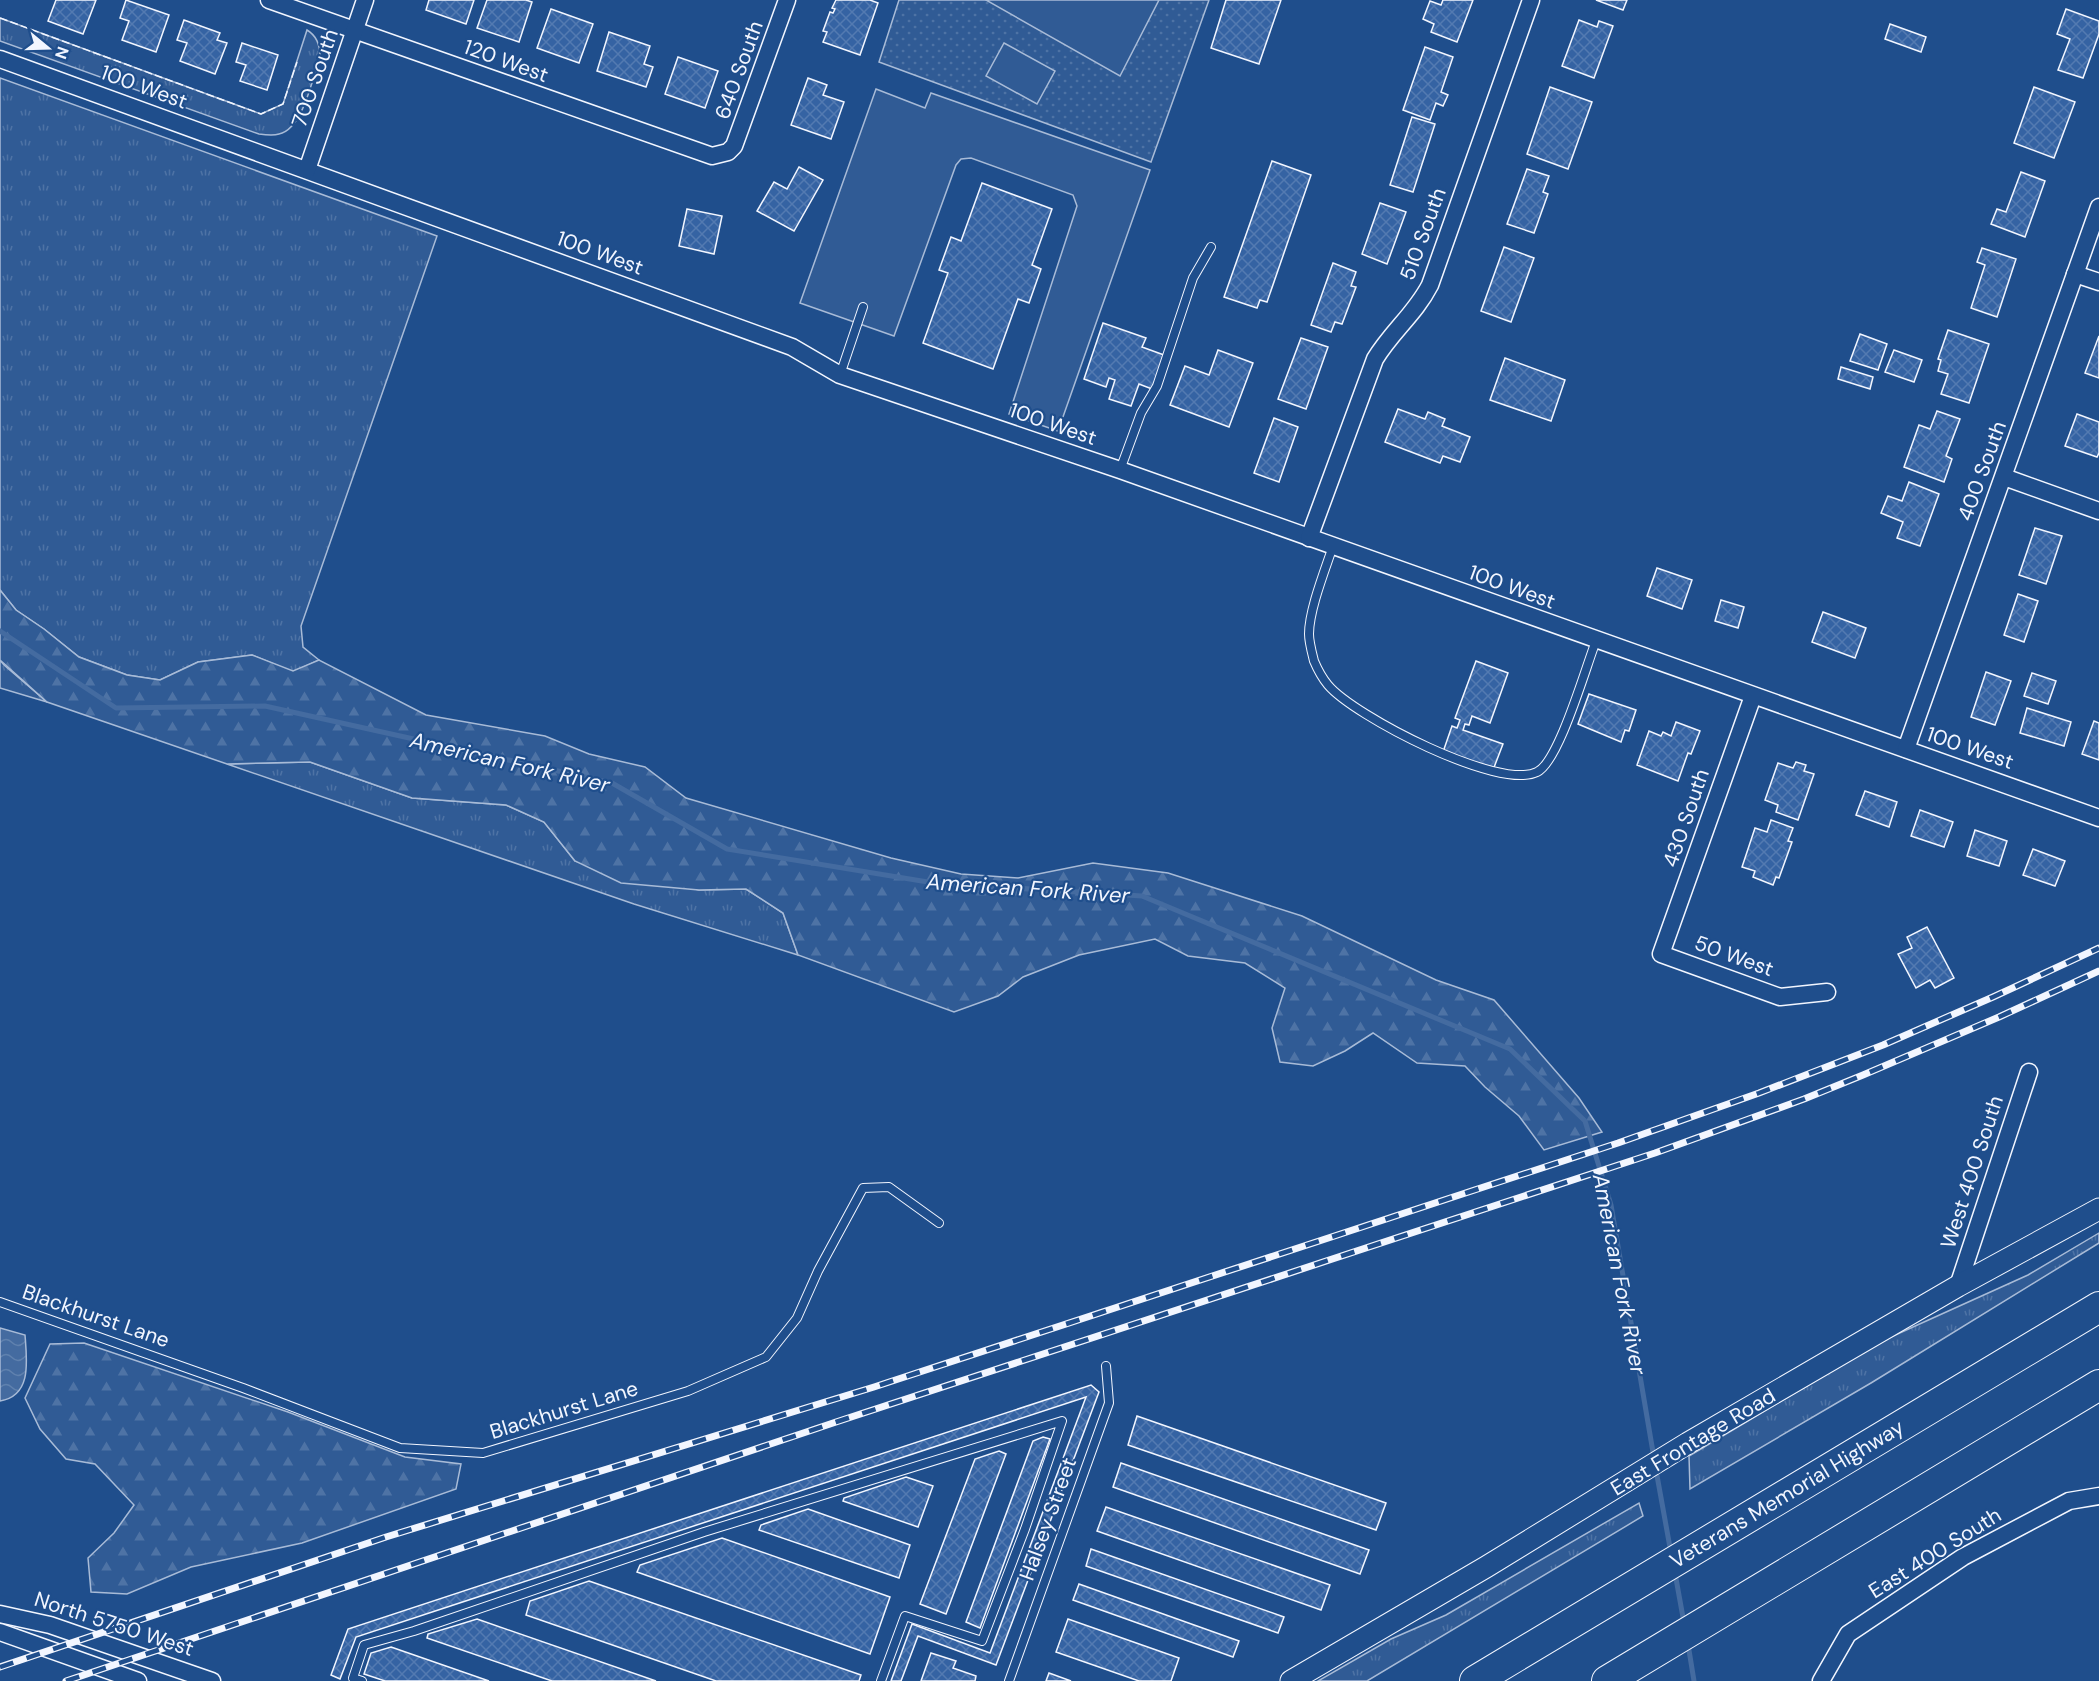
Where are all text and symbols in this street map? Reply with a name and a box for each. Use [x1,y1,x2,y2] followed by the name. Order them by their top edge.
[708,17,770,123] street label: 640 South
[18,18,78,78] north arrow
[285,25,345,131] street label: 700 South
[460,33,552,89] street label: 120 West
[50,44,74,62] text: N
[97,58,191,116] street label: 100 West
[1393,184,1453,284] street label: 510 South
[553,224,647,282] street label: 100 West
[1006,396,1100,452] street label: 100 West
[1951,417,2013,525] street label: 400 South
[1465,558,1559,616] street label: 100 West
[1923,720,2017,776] street label: 100 West
[406,725,613,800] water label: American Fork River
[1656,765,1716,871] street label: 430 South
[924,867,1132,910] water label: American Fork River
[1691,929,1777,983] street label: 50 West
[1934,1092,2010,1252] street label: West 400 South
[1586,1170,1653,1378] water label: American Fork River
[19,1278,173,1354] street label: Blackhurst Lane
[486,1374,642,1446] street label: Blackhurst Lane
[1605,1382,1781,1502] street label: East Frontage Road
[1665,1413,1909,1575] street label: Veterans Memorial Highway
[1013,1453,1083,1585] street label: Halsey Street
[1863,1501,2007,1605] street label: East 400 South
[31,1585,197,1663] street label: North 5750 West

